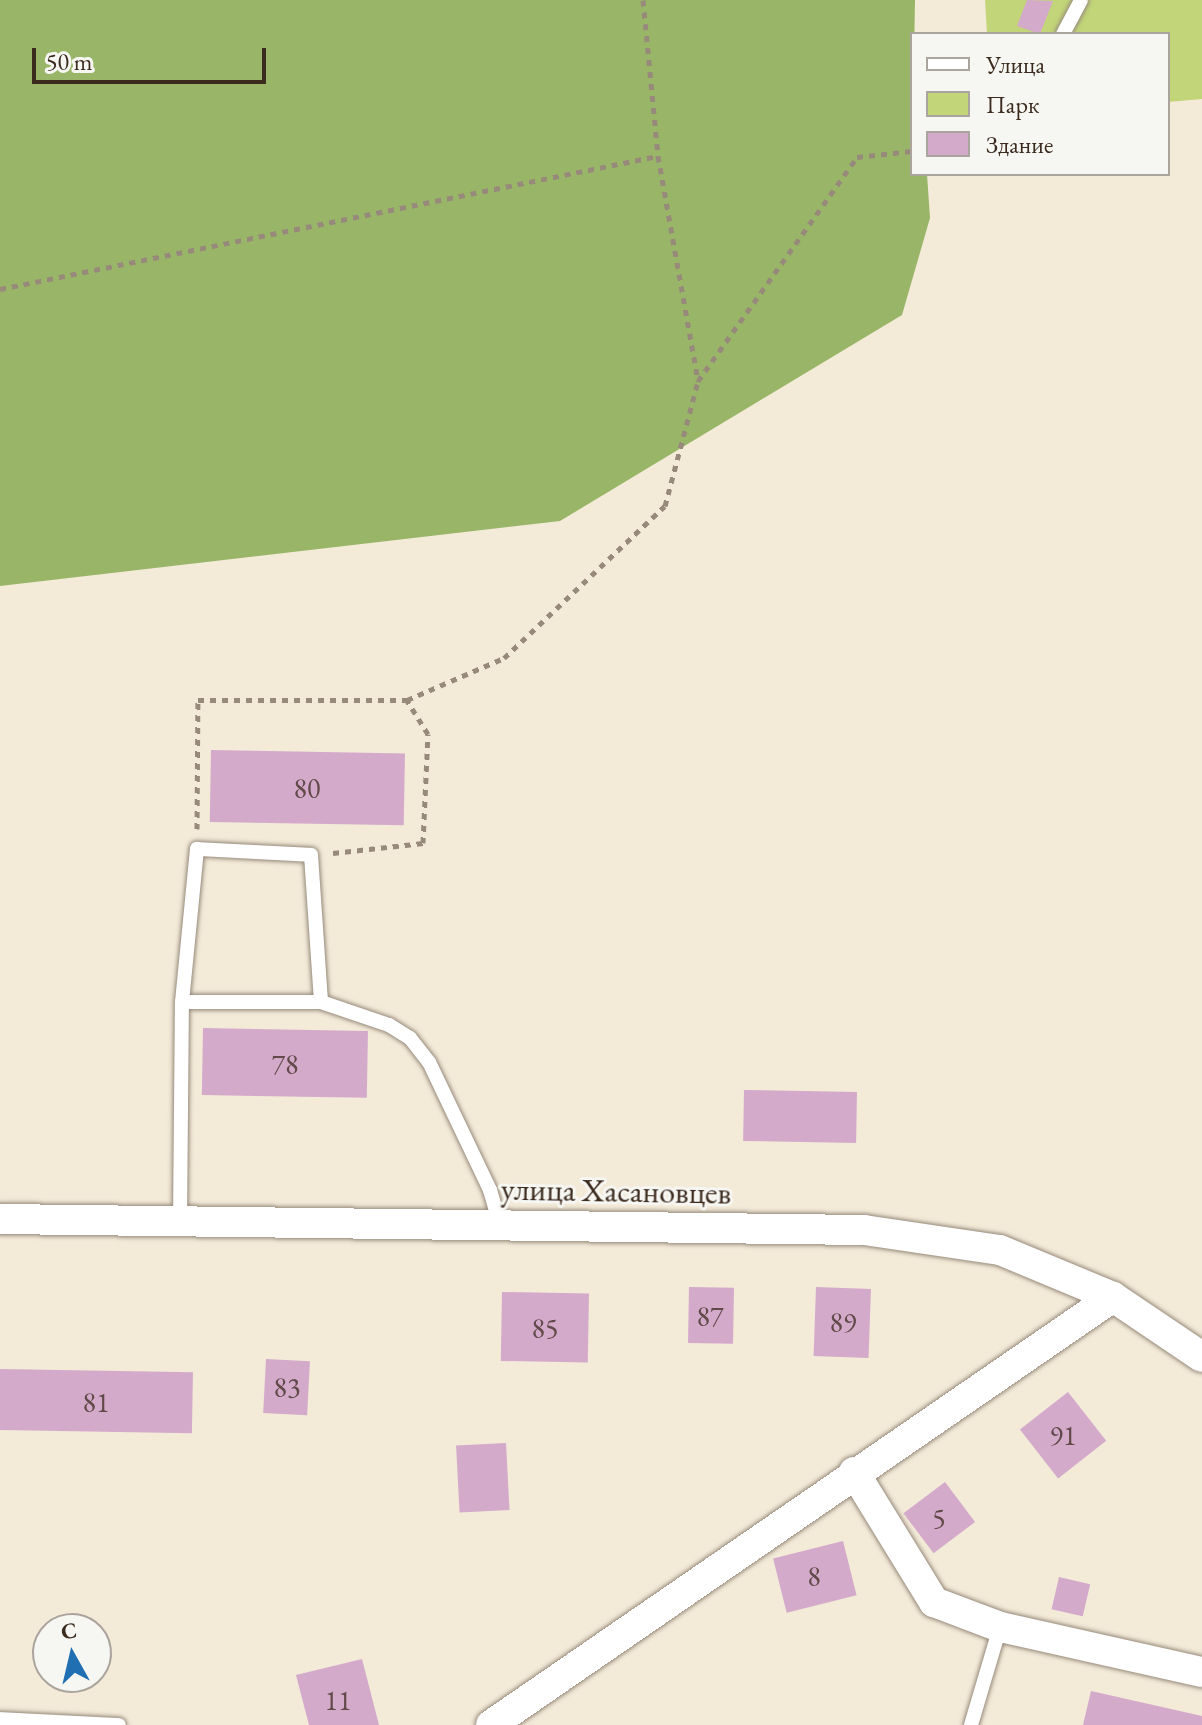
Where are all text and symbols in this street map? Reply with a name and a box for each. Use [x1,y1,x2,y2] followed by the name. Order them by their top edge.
[36,32,270,82] scale bar
[910,32,1170,176] legend
[46,46,93,77] text: 50 m
[986,49,1045,80] text: Улица
[986,89,1039,120] text: Парк
[986,129,1053,160] text: Здание
[294,771,320,805] house number: 80
[272,1047,298,1081] house number: 78
[500,1170,732,1212] street label: улица Хасановцев
[697,1299,723,1333] house number: 87
[830,1305,856,1339] house number: 89
[532,1311,558,1345] house number: 85
[274,1370,300,1404] house number: 83
[83,1385,109,1419] house number: 81
[1050,1418,1076,1452] house number: 91
[932,1501,946,1535] house number: 5
[807,1559,821,1593] house number: 8
[32,1613,112,1693] north arrow
[59,1615,79,1646] text: С
[325,1683,351,1717] house number: 11

